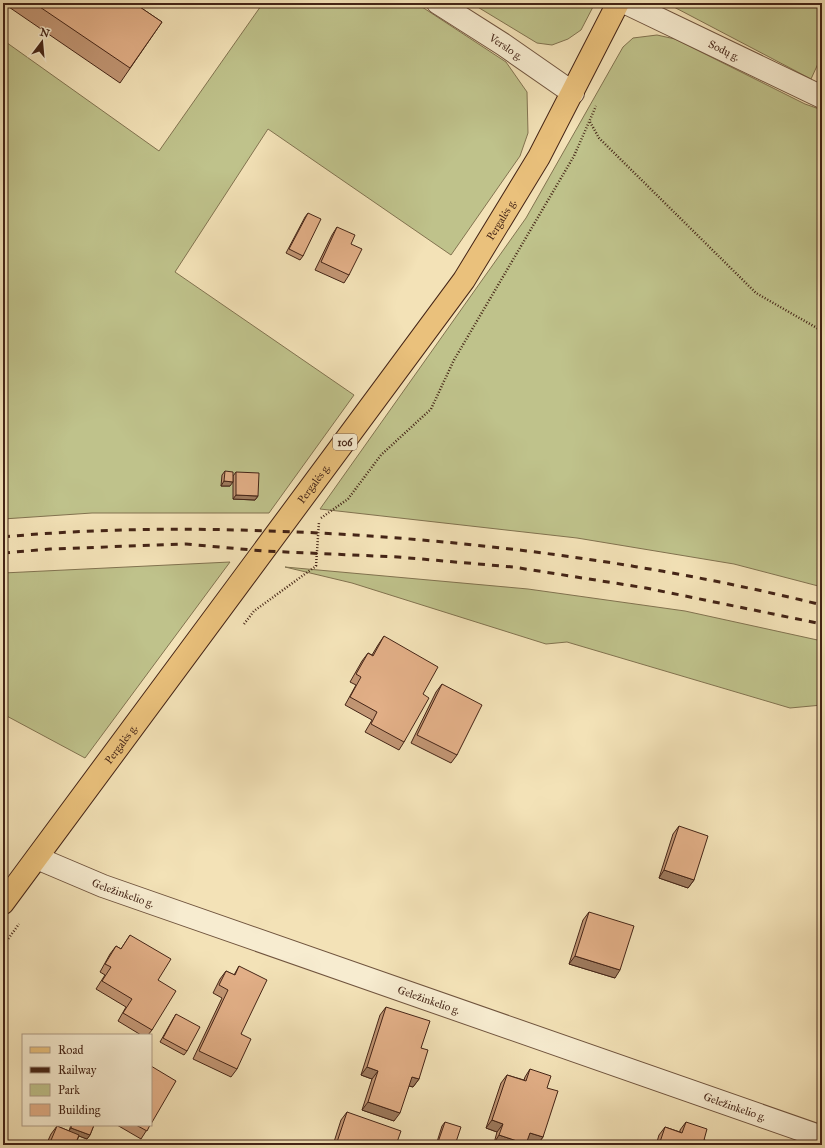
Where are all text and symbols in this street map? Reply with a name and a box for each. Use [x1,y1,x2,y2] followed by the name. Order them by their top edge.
[22,22,62,62] north arrow
[38,25,52,41] text: N
[486,31,525,63] street label: Verslo g.
[706,38,742,64] street label: Sodų g.
[484,197,519,243] street label: Pergalės g.
[333,434,357,450] road number: 106
[295,461,333,506] street label: Pergalės g.
[102,722,140,766] street label: Pergalės g.
[90,876,156,910] street label: Geležinkelio g.
[396,983,462,1017] street label: Geležinkelio g.
[22,1034,152,1126] legend
[58,1043,84,1057] text: Road
[58,1063,97,1077] text: Railway
[58,1083,80,1097] text: Park
[702,1090,768,1124] street label: Geležinkelio g.
[58,1103,101,1118] text: Building

